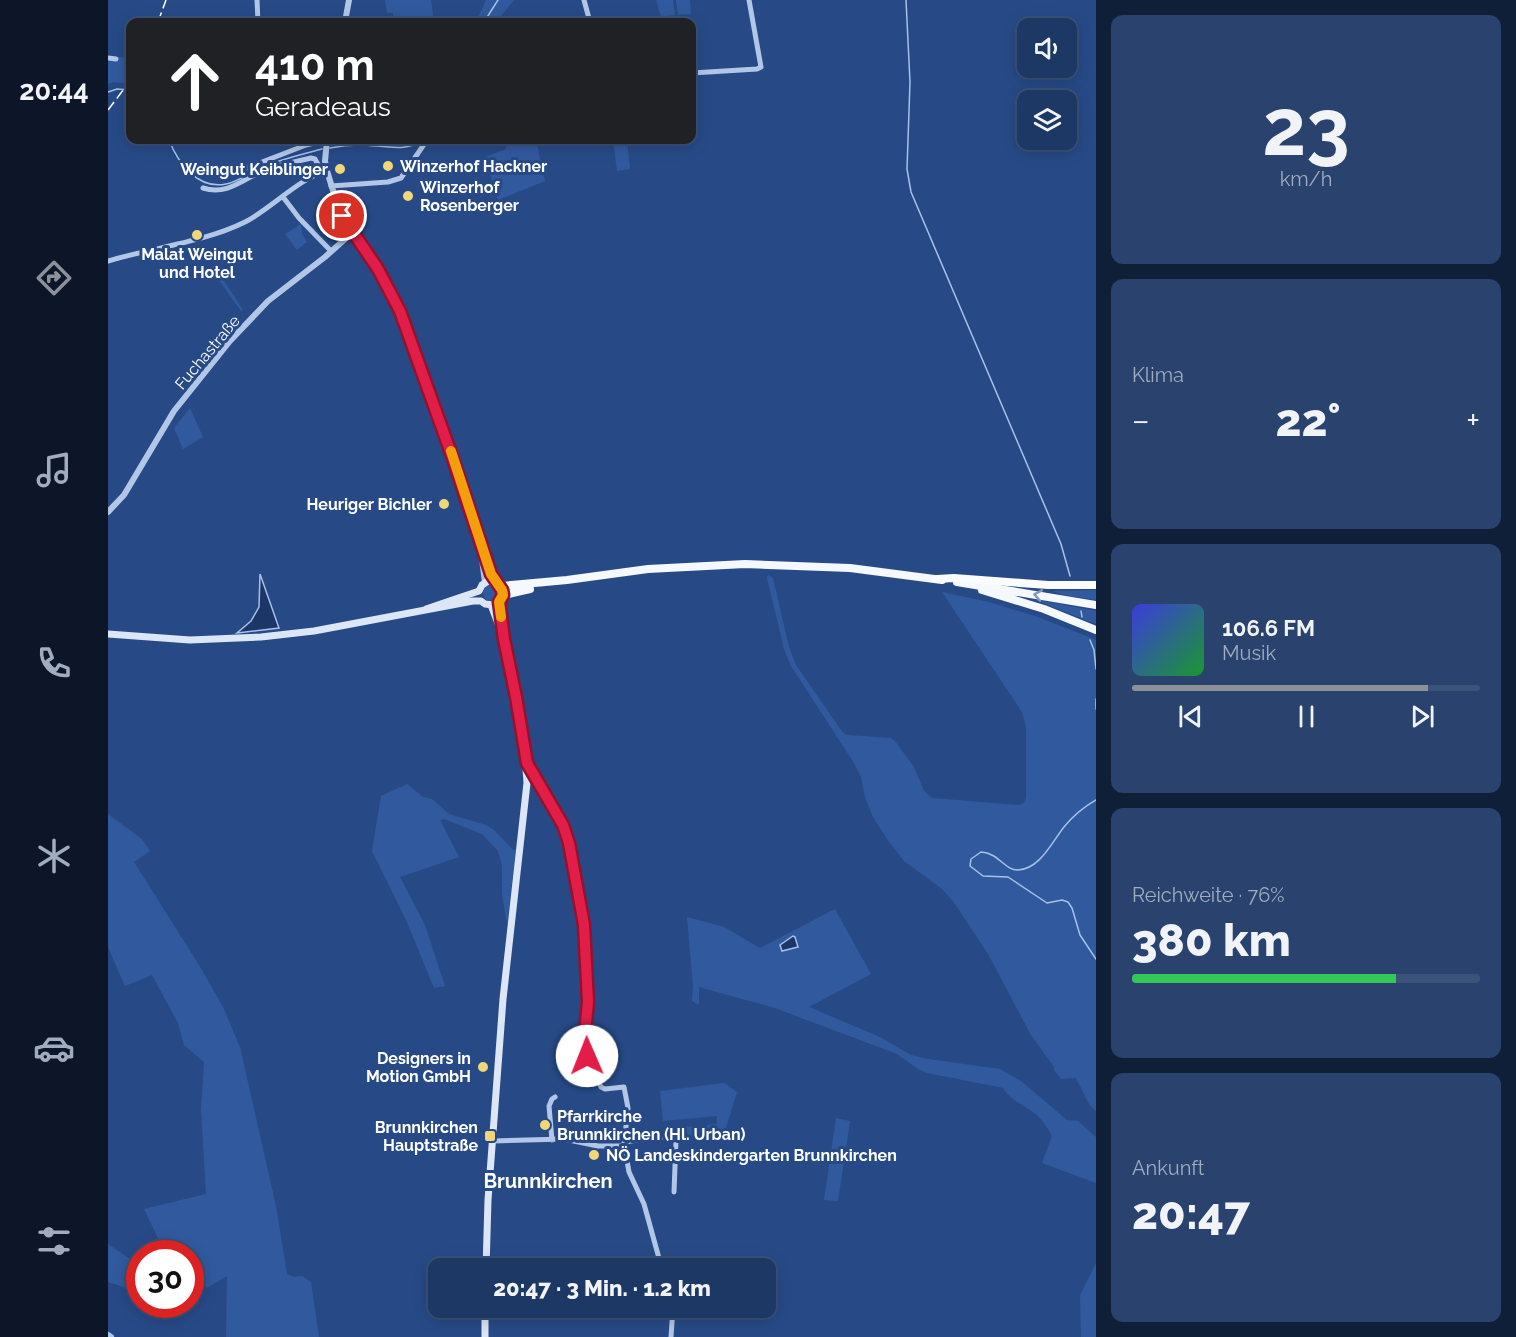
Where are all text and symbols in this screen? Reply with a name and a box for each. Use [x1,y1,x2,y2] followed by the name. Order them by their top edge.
[1017,18,1077,150] map controls
[1017,18,1077,78] button: sound
[255,41,375,90] text: 410 m
[156,42,234,120] icon: ahead
[19,75,89,106] text: 20:44
[1262,82,1350,173] text: 23
[1017,90,1077,150] button: layers
[255,91,391,122] text: Geradeaus
[400,157,547,176] place label: Winzerhof Hackner
[381,159,395,173] marker: Winzerhof Hackner
[180,160,328,179] place label: Weingut Keiblinger
[333,162,347,176] marker: Weingut Keiblinger
[1280,167,1332,191] text: km/h
[420,178,519,215] place label: Winzerhof Rosenberger
[401,189,415,203] marker: Winzerhof Rosenberger
[316,190,367,241] pin
[325,199,358,232] icon: arrive
[190,228,204,242] marker: Malat Weingut und Hotel
[141,245,253,282] place label: Malat Weingut und Hotel
[33,257,75,299] icon: directions
[171,311,244,393] street label: Fuchastraße
[1132,363,1184,387] text: Klima
[1275,394,1341,447] text: 22°
[1132,401,1150,440] text: −
[1466,401,1480,440] text: +
[33,449,75,491] icon: music
[307,495,432,514] place label: Heuriger Bichler
[437,497,451,511] marker: Heuriger Bichler
[1034,589,1044,602] one-way arrow
[1222,615,1315,641] text: 106.6 FM
[1222,641,1276,665] text: Musik
[33,642,75,684] icon: phone
[1174,700,1207,733] icon: previous
[1290,700,1323,733] icon: pause
[1406,700,1439,733] icon: next
[33,835,75,877] icon: climate
[1132,883,1285,907] text: Reichweite · 76%
[1132,914,1291,967] text: 380 km
[555,1024,619,1088] position arrow
[33,1027,75,1069] icon: car
[366,1049,471,1086] place label: Designers in Motion GmbH
[476,1060,490,1074] marker: Designers in Motion GmbH
[557,1107,746,1144] place label: Pfarrkirche Brunnkirchen (Hl. Urban)
[375,1118,478,1155] place label: Brunnkirchen Hauptstraße
[538,1118,552,1132] marker: Pfarrkirche Brunnkirchen (Hl. Urban)
[483,1129,497,1143] marker: Brunnkirchen Hauptstraße
[606,1145,897,1165] place label: NÖ Landeskindergarten Brunnkirchen
[587,1148,601,1162] marker: NÖ Landeskindergarten Brunnkirchen
[1132,1156,1205,1180] text: Ankunft
[483,1169,613,1193] district label: Brunnkirchen
[1132,1187,1250,1240] text: 20:47
[33,1220,75,1262] icon: filters
[126,1240,204,1318] speed limit sign: 30
[493,1275,711,1301] text: 20:47 · 3 Min. · 1.2 km

